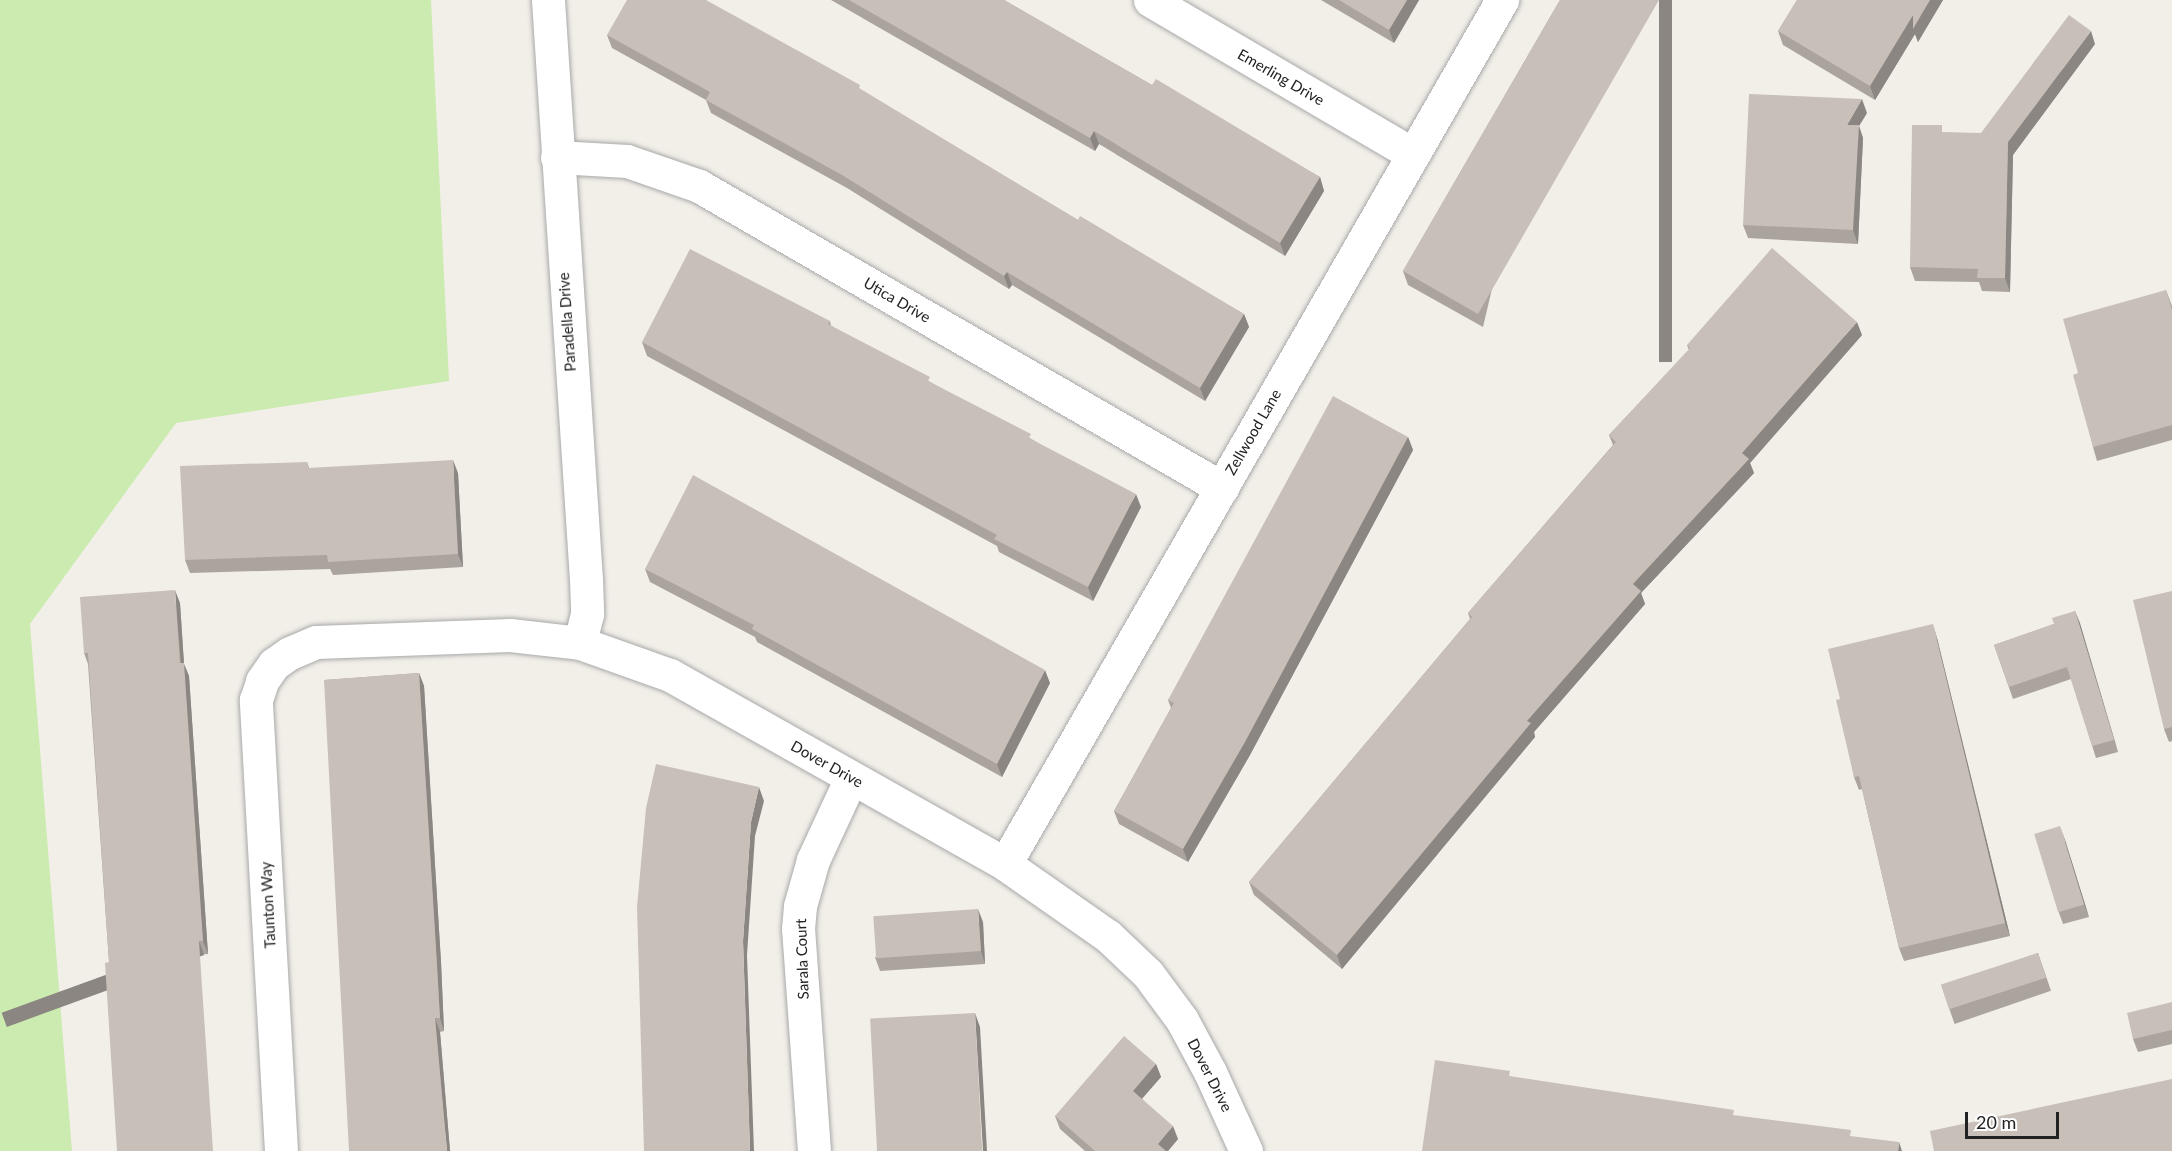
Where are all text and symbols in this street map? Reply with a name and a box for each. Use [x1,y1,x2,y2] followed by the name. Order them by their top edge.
[1234,45,1328,109] street label: Emerling Drive
[555,272,579,372] street label: Paradella Drive
[860,274,934,326] street label: Utica Drive
[1221,386,1285,478] street label: Zellwood Lane
[788,737,866,791] street label: Dover Drive
[257,861,279,949] street label: Taunton Way
[792,918,812,1000] street label: Sarala Court
[1184,1035,1236,1115] street label: Dover Drive
[1968,1100,2062,1138] scale bar
[1976,1111,2016,1133] text: 20 m

